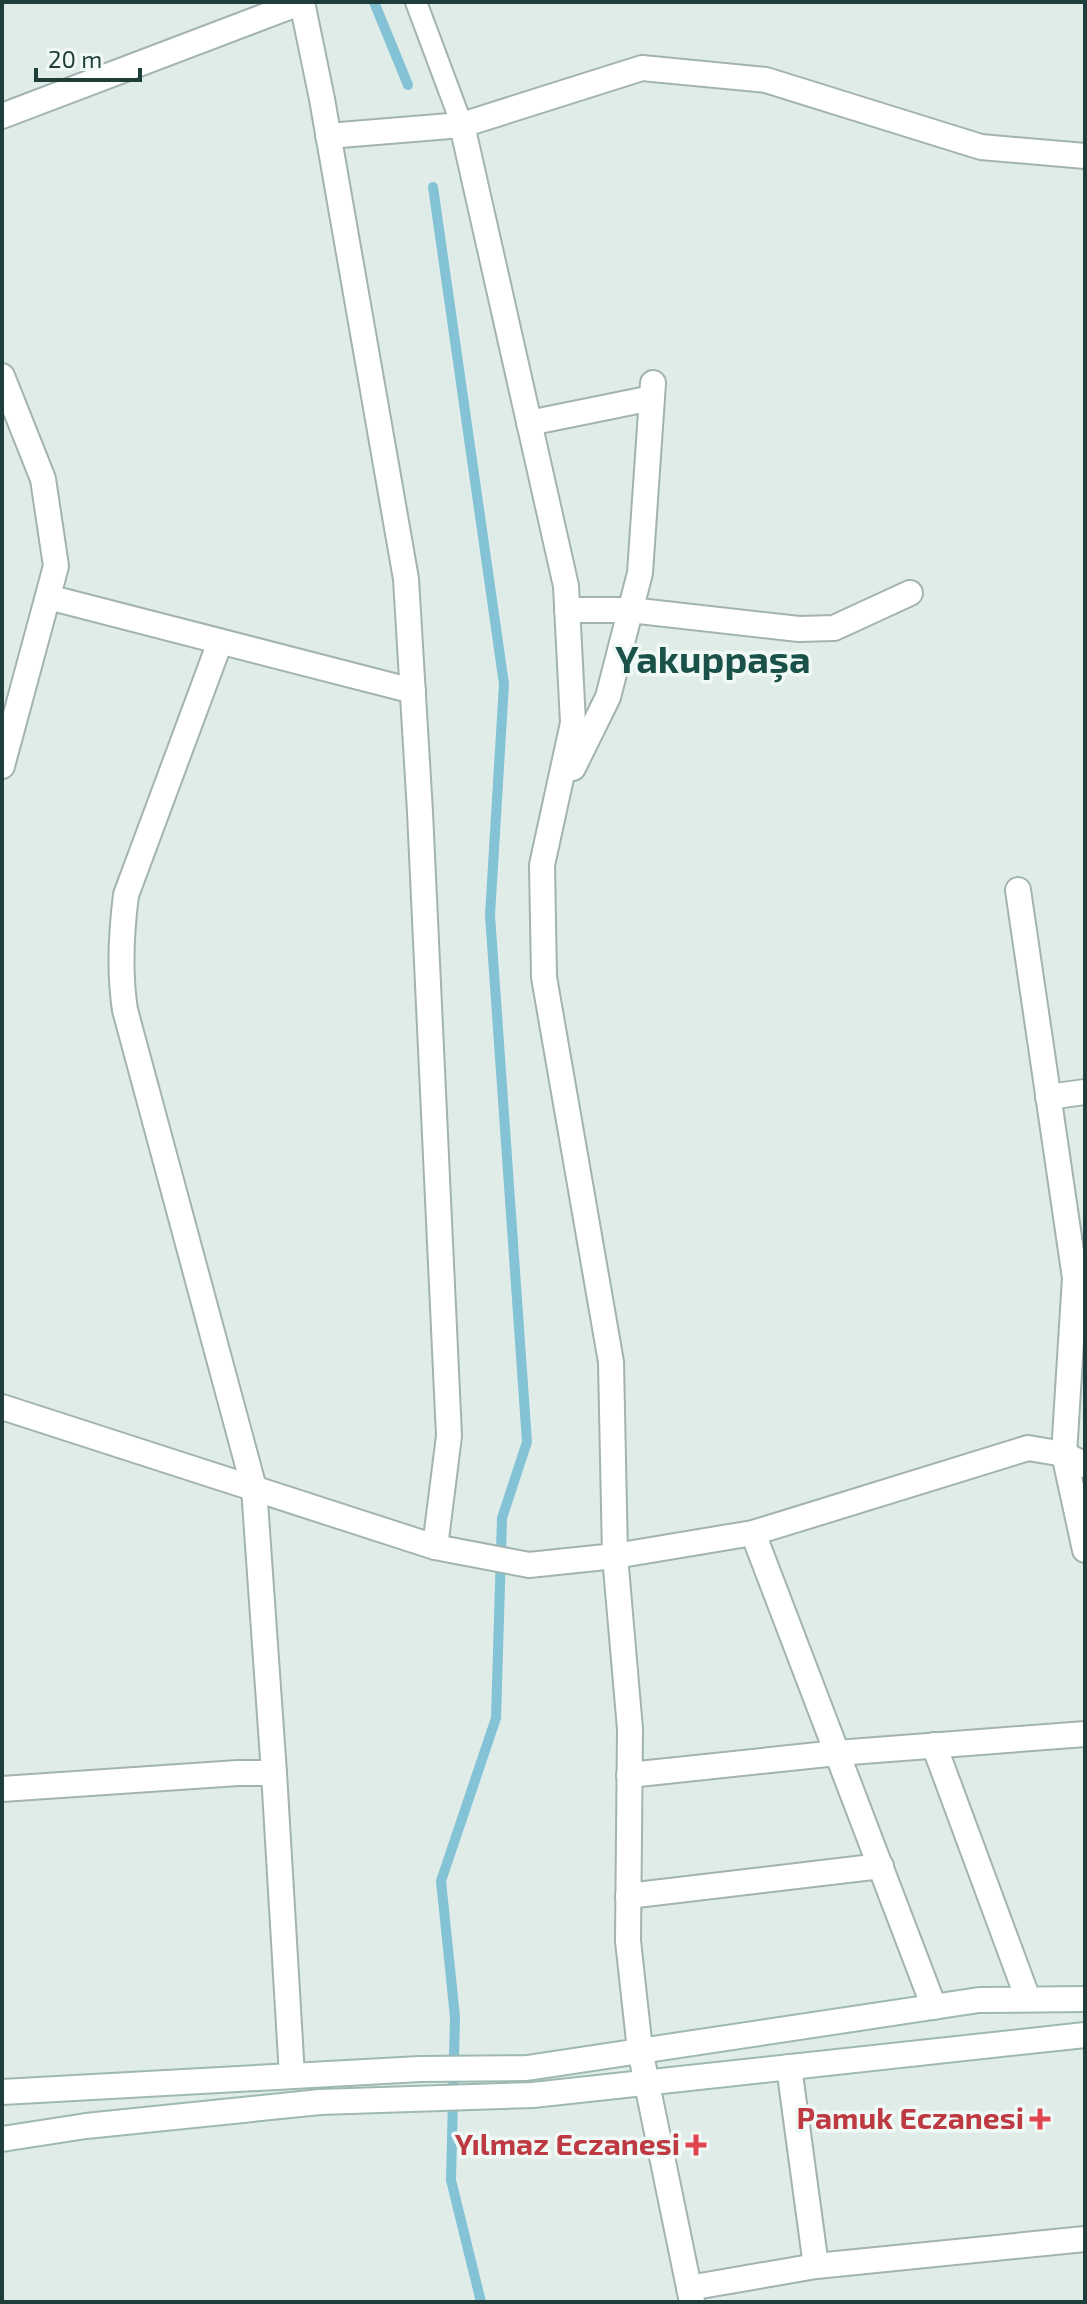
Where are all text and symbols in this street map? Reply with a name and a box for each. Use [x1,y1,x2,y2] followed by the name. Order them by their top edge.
[36,32,140,82] scale bar
[48,44,102,73] text: 20 m
[615,635,811,683] district label: Yakuppaşa
[797,2099,1024,2135] place label: Pamuk Eczanesi
[1031,2110,1049,2128] marker: Pamuk Eczanesi
[455,2125,680,2161] place label: Yılmaz Eczanesi
[687,2136,705,2154] marker: Yılmaz Eczanesi

